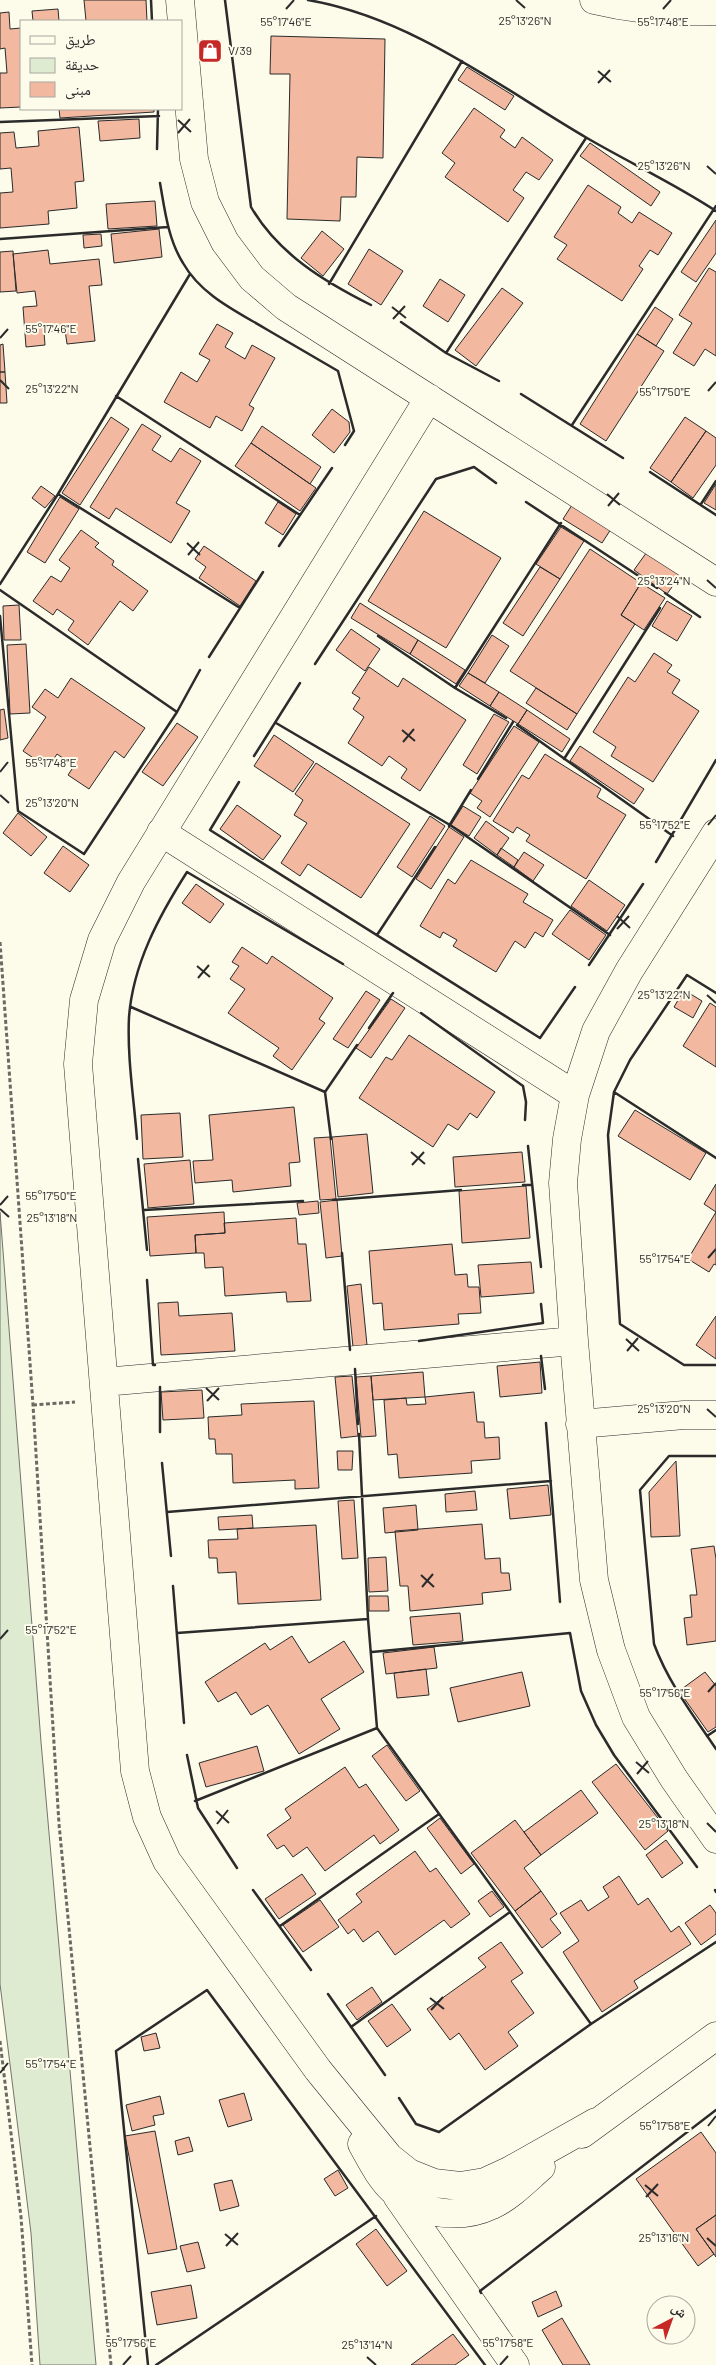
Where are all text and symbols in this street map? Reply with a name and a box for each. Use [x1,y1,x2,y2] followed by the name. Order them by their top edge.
[498,13,552,27] text: 25°13'26"N
[260,14,312,28] text: 55°17'46"E
[637,14,689,28] text: 55°17'48"E
[20,20,182,110] legend
[65,30,96,50] text: طريق
[197,38,223,64] shop icon: V/39
[228,43,252,57] place label: V/39
[65,55,100,73] text: حديقة
[65,80,91,100] text: مبنى
[637,158,691,172] text: 25°13'26"N
[25,321,77,335] text: 55°17'46"E
[25,381,79,395] text: 25°13'22"N
[639,384,691,398] text: 55°17'50"E
[637,573,691,587] text: 25°13'24"N
[25,755,77,769] text: 55°17'48"E
[25,795,79,809] text: 25°13'20"N
[639,817,691,831] text: 55°17'52"E
[637,987,691,1001] text: 25°13'22"N
[25,1188,77,1202] text: 55°17'50"E
[27,1210,77,1224] text: 25°13'18"N
[639,1251,691,1265] text: 55°17'54"E
[637,1401,691,1415] text: 25°13'20"N
[25,1622,77,1636] text: 55°17'52"E
[639,1685,691,1699] text: 55°17'56"E
[639,1816,689,1830] text: 25°13'18"N
[25,2056,77,2070] text: 55°17'54"E
[639,2118,691,2132] text: 55°17'58"E
[639,2230,689,2244] text: 25°13'16"N
[646,2295,696,2345] north arrow
[668,2299,691,2322] text: ش
[105,2335,157,2349] text: 55°17'56"E
[482,2335,534,2349] text: 55°17'58"E
[341,2337,393,2351] text: 25°13'14"N

